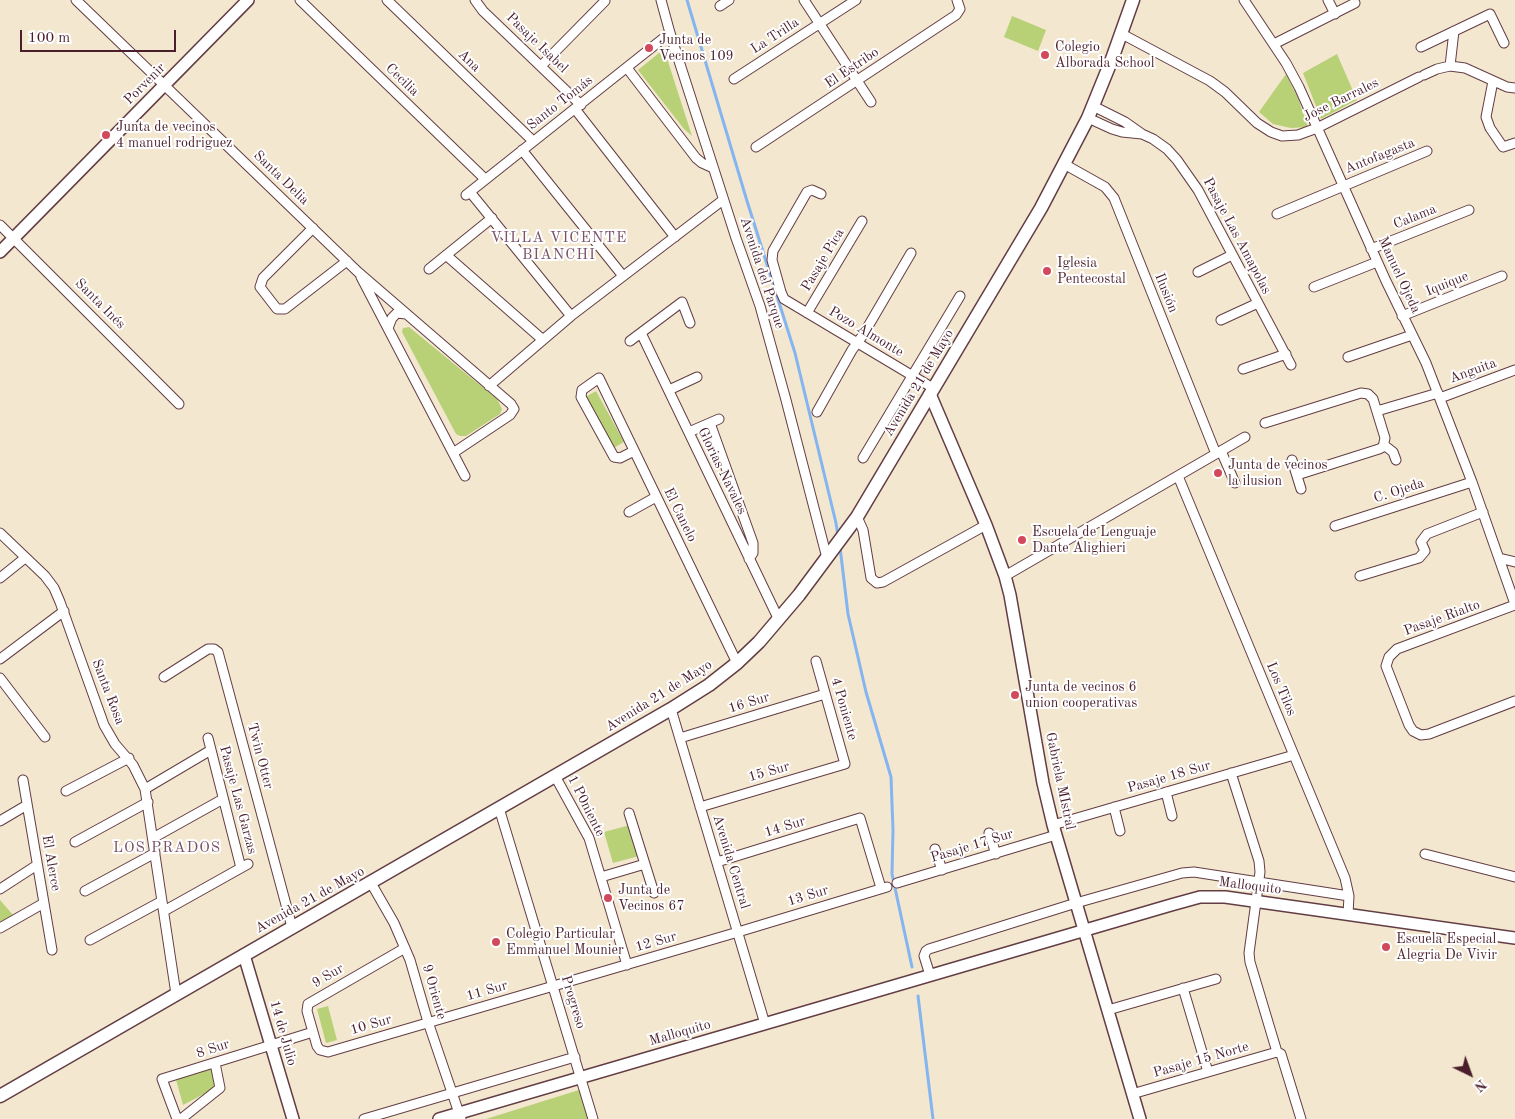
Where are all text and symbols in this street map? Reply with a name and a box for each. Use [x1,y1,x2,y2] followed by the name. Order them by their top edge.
[503,9,571,77] street label: Pasaje Isabel
[748,14,802,58] street label: La Trilla
[22,20,179,52] scale bar
[28,31,70,46] text: 100 m
[659,32,734,64] place label: Junta de Vecinos 109
[1055,39,1154,72] place label: Colegio Alborada School
[643,42,655,54] marker: Junta de Vecinos 109
[822,44,882,92] street label: El Estribo
[454,46,484,76] street label: Ana
[1039,49,1051,61] marker: Colegio Alborada School
[121,60,169,108] street label: Porvenir
[382,60,422,100] street label: Cecilia
[524,72,596,134] street label: Santo Tomás
[1300,74,1382,126] street label: Jose Barrales
[116,119,232,152] place label: Junta de vecinos 4 manuel rodriguez
[100,129,112,141] marker: Junta de vecinos 4 manuel rodriguez
[1343,134,1417,178] street label: Antofagasta
[250,147,312,209] street label: Santa Delia
[1199,175,1275,297] street label: Pasaje Las Amapolas
[1391,201,1439,233] street label: Calama
[736,215,788,331] street label: Avenida del Parque
[798,226,848,294] street label: Pasaje Pica
[489,229,629,264] district label: VILLA VICENTE BIANCHI
[1374,234,1424,316] street label: Manuel Ojeda
[1057,255,1126,288] place label: Iglesia Pentecostal
[1041,265,1053,277] marker: Iglesia Pentecostal
[1423,268,1471,300] street label: Iquique
[1151,271,1181,315] street label: Ilusión
[71,275,129,333] street label: Santa Inés
[826,303,906,361] street label: Pozo Almonte
[880,326,958,440] street label: Avenida 21 de Mayo
[1447,355,1499,387] street label: Anguita
[694,425,750,517] street label: Glorias Navales
[1228,457,1328,490] place label: Junta de vecinos la ilusion
[1212,467,1224,479] marker: Junta de vecinos la ilusion
[1372,475,1426,507] street label: C. Ojeda
[660,485,700,545] street label: El Canelo
[1032,524,1156,556] place label: Escuela de Lenguaje Dante Alighieri
[1016,534,1028,546] marker: Escuela de Lenguaje Dante Alighieri
[1402,596,1482,640] street label: Pasaje Rialto
[603,656,715,736] street label: Avenida 21 de Mayo
[88,657,128,727] street label: Santa Rosa
[1262,660,1300,718] street label: Los Tilos
[827,676,861,742] street label: 4 Poniente
[1025,679,1137,712] place label: Junta de vecinos 6 union cooperativas
[726,689,772,717] street label: 16 Sur
[1009,689,1021,701] marker: Junta de vecinos 6 union cooperativas
[243,721,277,791] street label: Twin Otter
[1041,731,1079,831] street label: Gabriela MIstral
[215,744,261,856] street label: Pasaje Las Garzas
[1125,757,1213,797] street label: Pasaje 18 Sur
[746,758,792,786] street label: 15 Sur
[563,773,609,839] street label: 1 P0niente
[709,813,753,911] street label: Avenida Central
[762,813,808,841] street label: 14 Sur
[929,825,1015,867] street label: Pasaje 17 Sur
[38,834,64,892] street label: El Alerce
[112,839,222,857] district label: LOS PRADOS
[252,863,368,937] street label: Avenida 21 de Mayo
[1218,874,1282,898] street label: Malloquito
[618,882,685,914] place label: Junta de Vecinos 67
[785,882,831,910] street label: 13 Sur
[602,892,614,904] marker: Junta de Vecinos 67
[506,926,624,959] place label: Colegio Particular Emmanuel Mounier
[633,928,679,956] street label: 12 Sur
[1396,931,1497,964] place label: Escuela Especial Alegria De Vivir
[490,936,502,948] marker: Colegio Particular Emmanuel Mounier
[1380,941,1392,953] marker: Escuela Especial Alegria De Vivir
[309,960,347,992] street label: 9 Sur
[418,962,450,1022] street label: 9 Oriente
[557,973,589,1031] street label: Progreso
[464,977,510,1005] street label: 11 Sur
[266,998,300,1068] street label: 14 de Julio
[348,1011,394,1039] street label: 10 Sur
[647,1016,713,1050] street label: Malloquito
[194,1036,232,1062] street label: 8 Sur
[1151,1038,1251,1082] street label: Pasaje 15 Norte
[1445,1049,1495,1099] north arrow
[1471,1076,1489,1094] text: N

